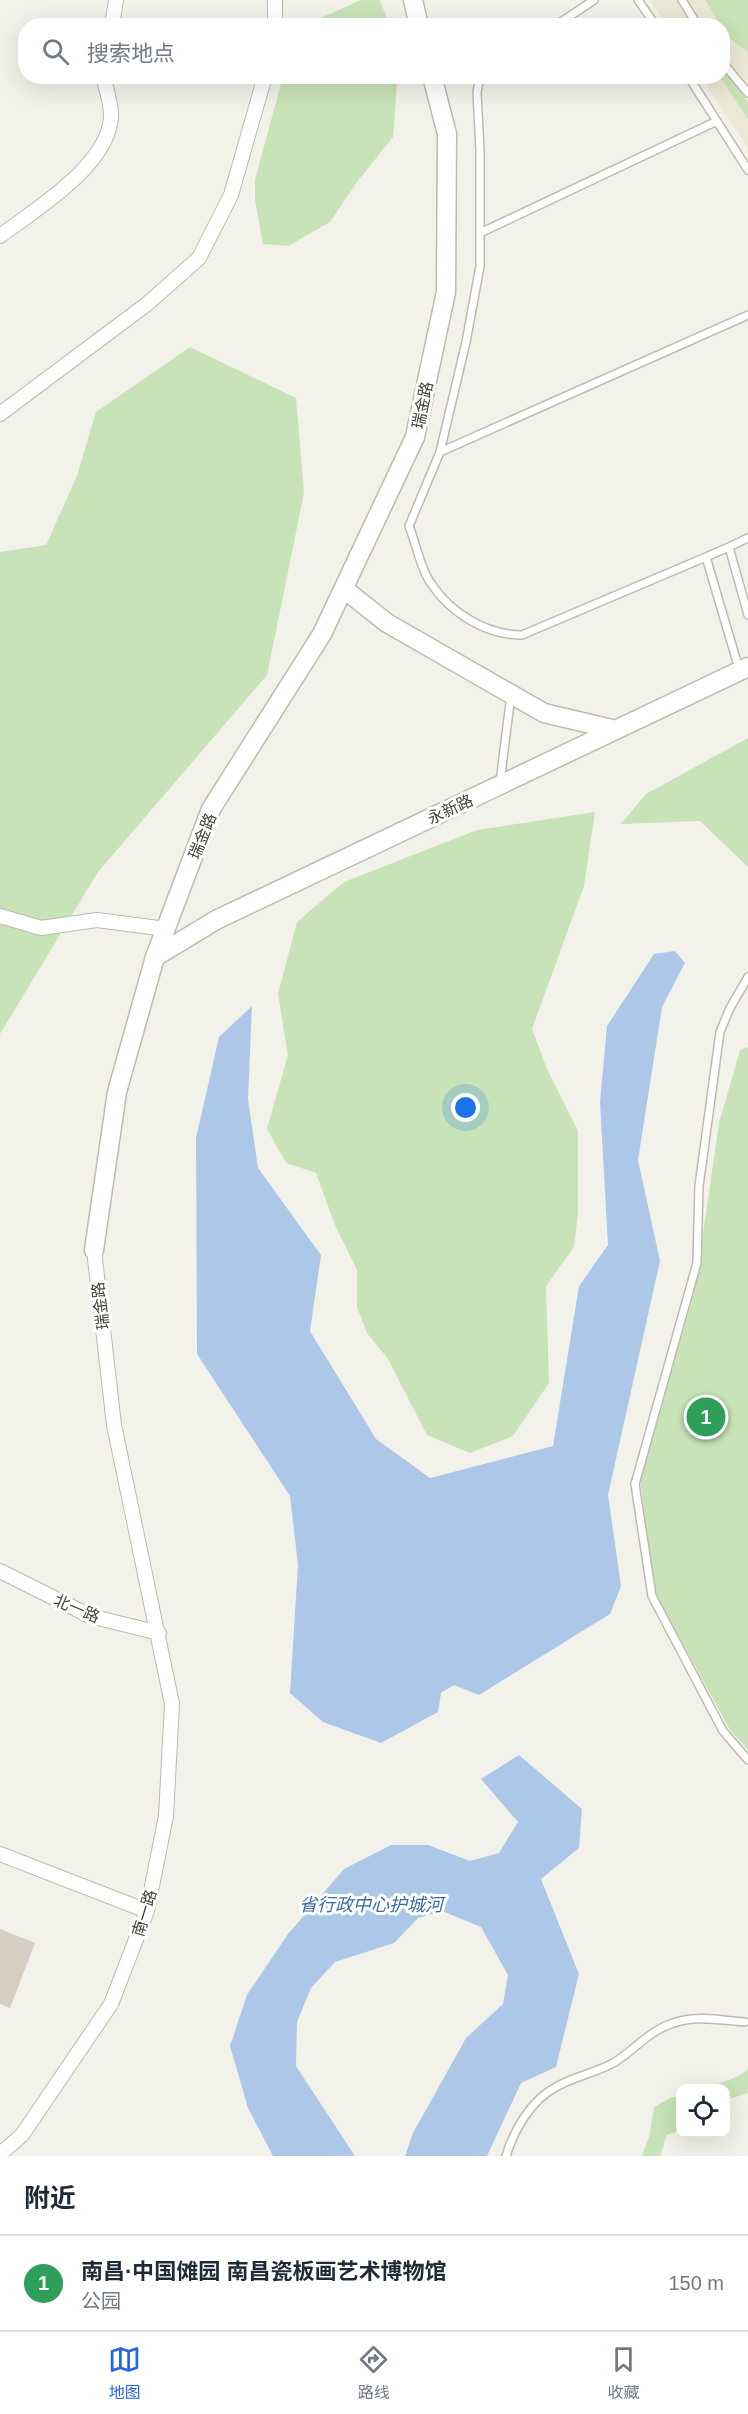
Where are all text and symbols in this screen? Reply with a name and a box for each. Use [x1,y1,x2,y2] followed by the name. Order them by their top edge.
[18,18,730,84] search box
[39,35,72,68] icon: search
[87,41,175,66] text: 搜索地点
[409,380,436,430] street label: 瑞金路
[425,792,476,827] street label: 永新路
[186,811,219,862] street label: 瑞金路
[451,1093,480,1122] your location
[89,1281,112,1331] street label: 瑞金路
[686,1394,726,1440] pin: 1
[51,1591,102,1626] street label: 北一路
[129,1888,160,1939] street label: 南一路
[299,1895,446,1915] water label: 省行政中心护城河
[676,2084,730,2138] map controls
[676,2084,730,2138] button: locate
[24,2183,76,2213] text: 附近
[81,2259,446,2284] text: 南昌·中国傩园 南昌瓷板画艺术博物馆
[38,2272,49,2294] text: 1
[668,2272,724,2294] text: 150 m
[81,2290,121,2312] text: 公园
[108,2343,141,2403] tab: 地图
[357,2343,390,2403] tab: 路线
[607,2343,640,2403] tab: 收藏

